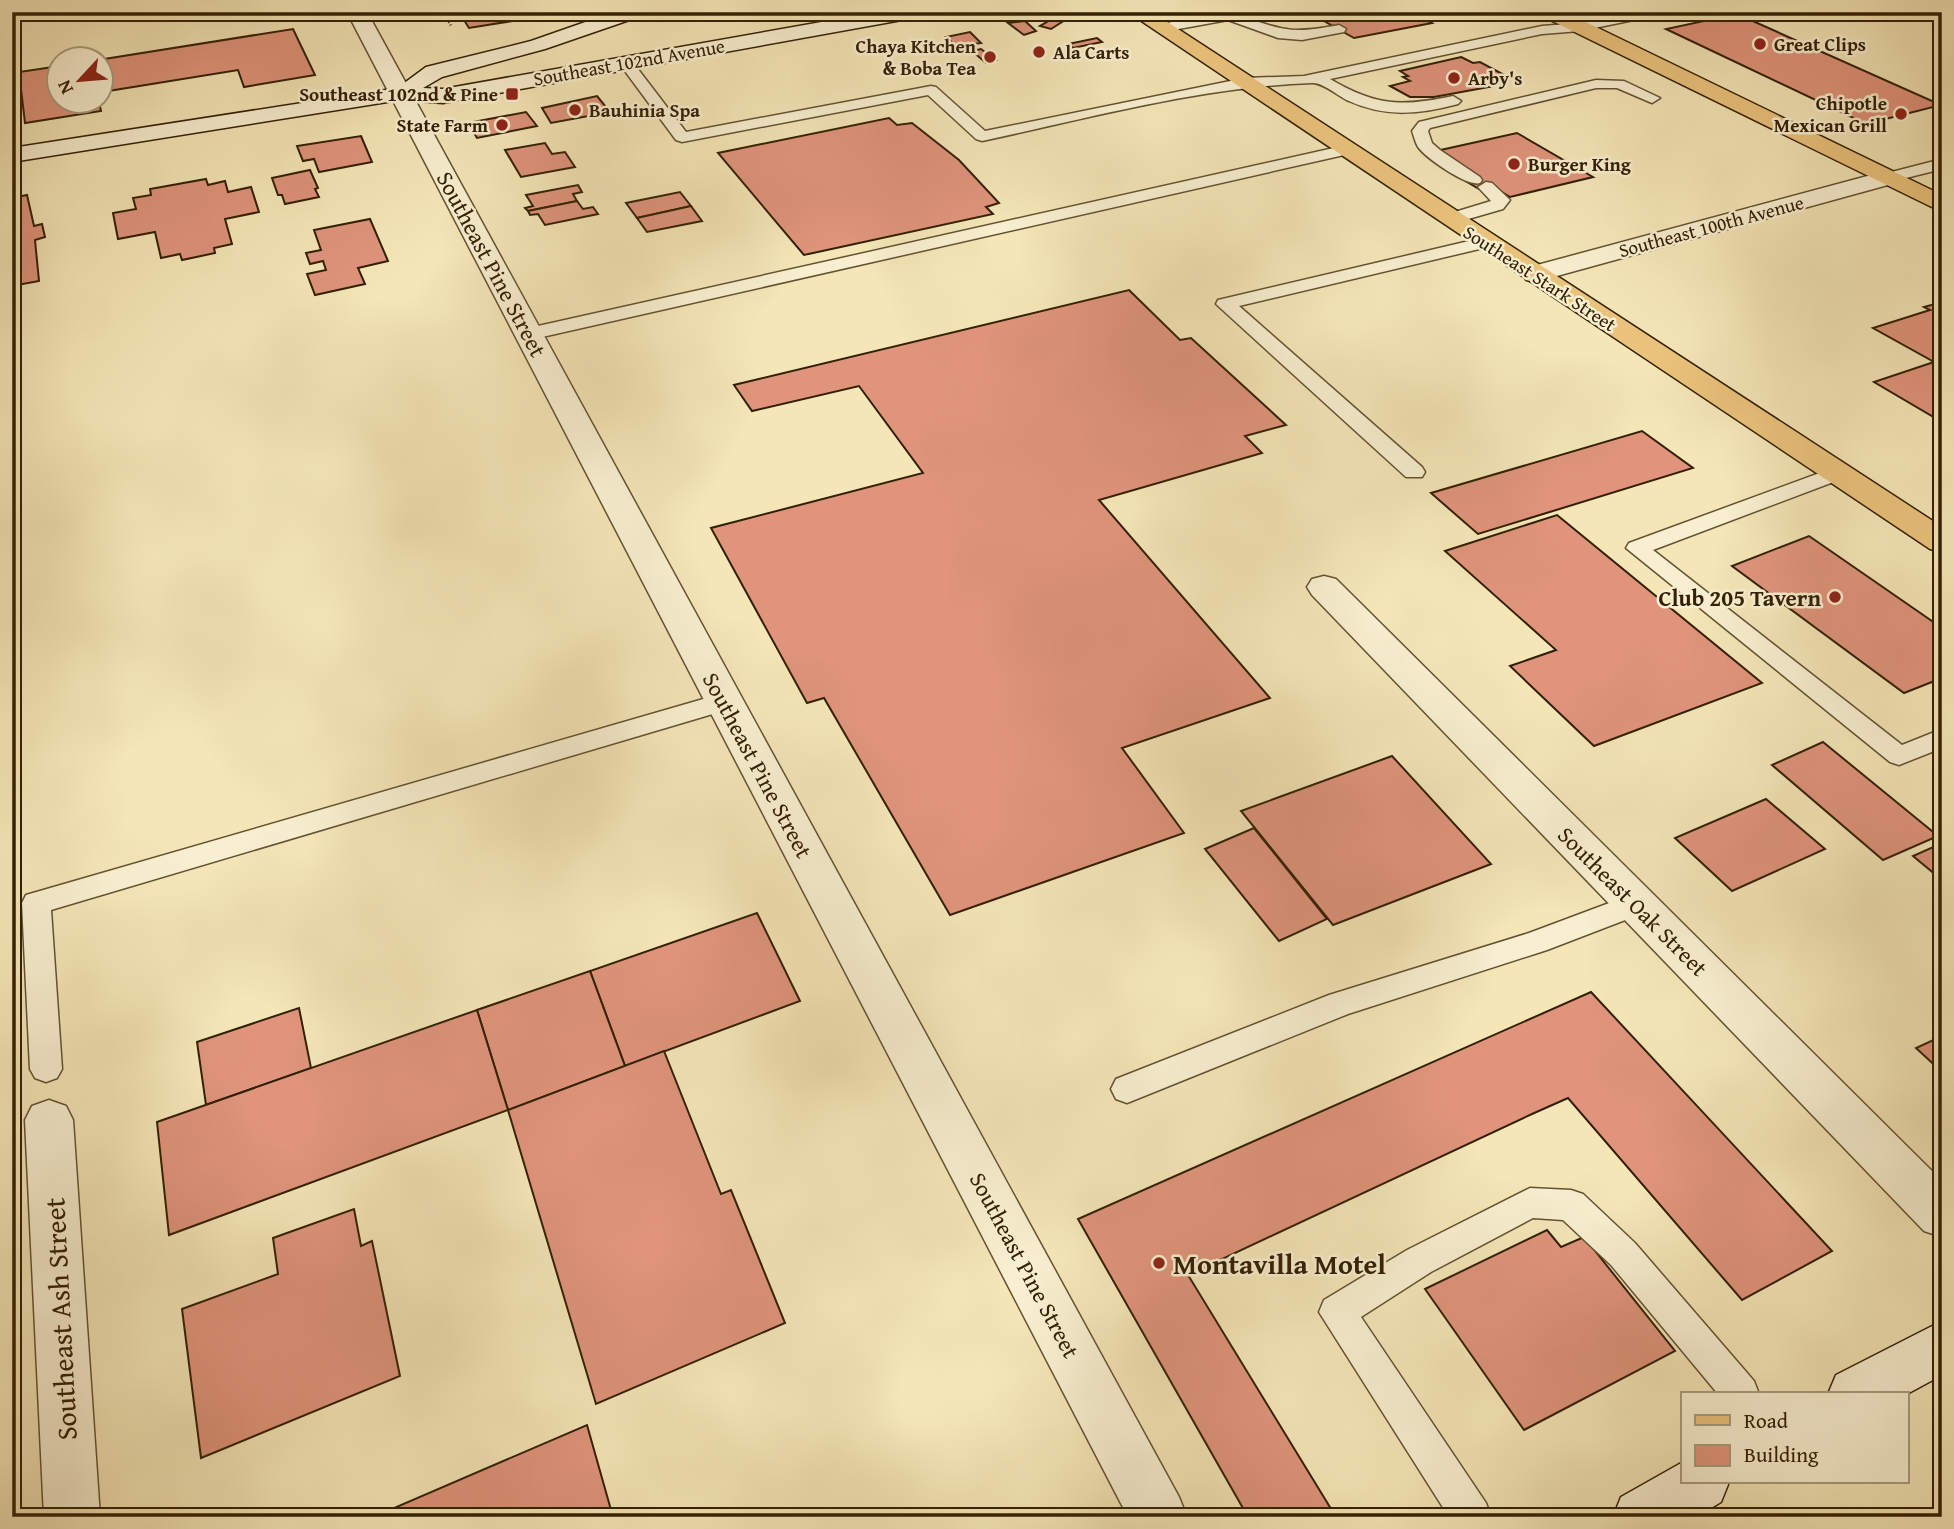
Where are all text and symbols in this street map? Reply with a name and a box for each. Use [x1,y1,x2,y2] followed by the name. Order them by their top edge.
[1774,30,1866,58] place label: Great Clips
[531,31,727,93] street label: Southeast 102nd Avenue
[856,32,977,82] place label: Chaya Kitchen & Boba Tea
[1752,36,1768,52] marker: Great Clips
[1053,38,1130,66] place label: Ala Carts
[1031,44,1047,60] marker: Ala Carts
[46,46,116,116] north arrow
[982,49,998,65] marker: Chaya Kitchen & Boba Tea
[1468,64,1522,92] place label: Arby's
[1446,70,1462,86] marker: Arby's
[49,75,80,99] text: N
[299,80,498,108] place label: Southeast 102nd & Pine
[504,86,520,102] marker: Southeast 102nd & Pine
[1774,89,1887,139] place label: Chipotle Mexican Grill
[589,96,700,124] place label: Bauhinia Spa
[567,102,583,118] marker: Bauhinia Spa
[1893,106,1909,122] marker: Chipotle Mexican Grill
[397,111,489,139] place label: State Farm
[494,117,510,133] marker: State Farm
[1528,150,1632,178] place label: Burger King
[1506,156,1522,172] marker: Burger King
[429,165,555,363] street label: Southeast Pine Street
[1615,188,1807,264] street label: Southeast 100th Avenue
[1458,218,1622,338] street label: Southeast Stark Street
[1658,581,1821,614] place label: Club 205 Tavern
[1827,589,1843,605] marker: Club 205 Tavern
[695,666,821,864] street label: Southeast Pine Street
[1551,819,1715,983] street label: Southeast Oak Street
[962,1166,1088,1364] street label: Southeast Pine Street
[33,1196,87,1441] street label: Southeast Ash Street
[1173,1243,1386,1284] place label: Montavilla Motel
[1151,1255,1167,1271] marker: Montavilla Motel
[1681,1392,1909,1484] legend
[1744,1405,1789,1436] text: Road
[1744,1439,1819,1470] text: Building

